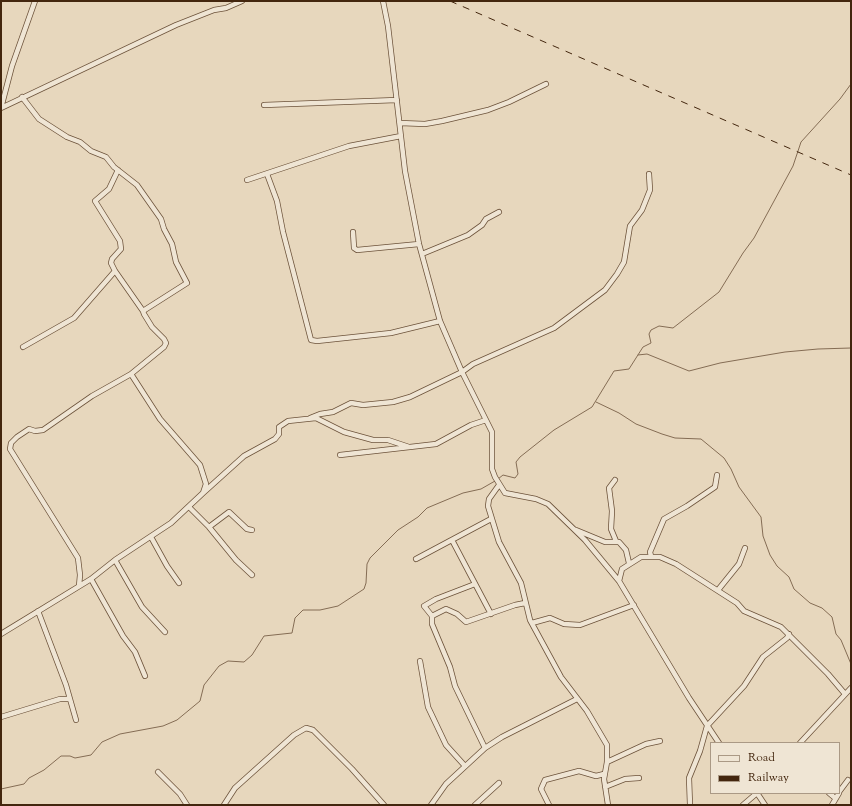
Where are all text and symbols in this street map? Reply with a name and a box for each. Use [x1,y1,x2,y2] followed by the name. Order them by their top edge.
[710,742,840,794] legend
[748,749,775,767] text: Road
[748,769,789,787] text: Railway

